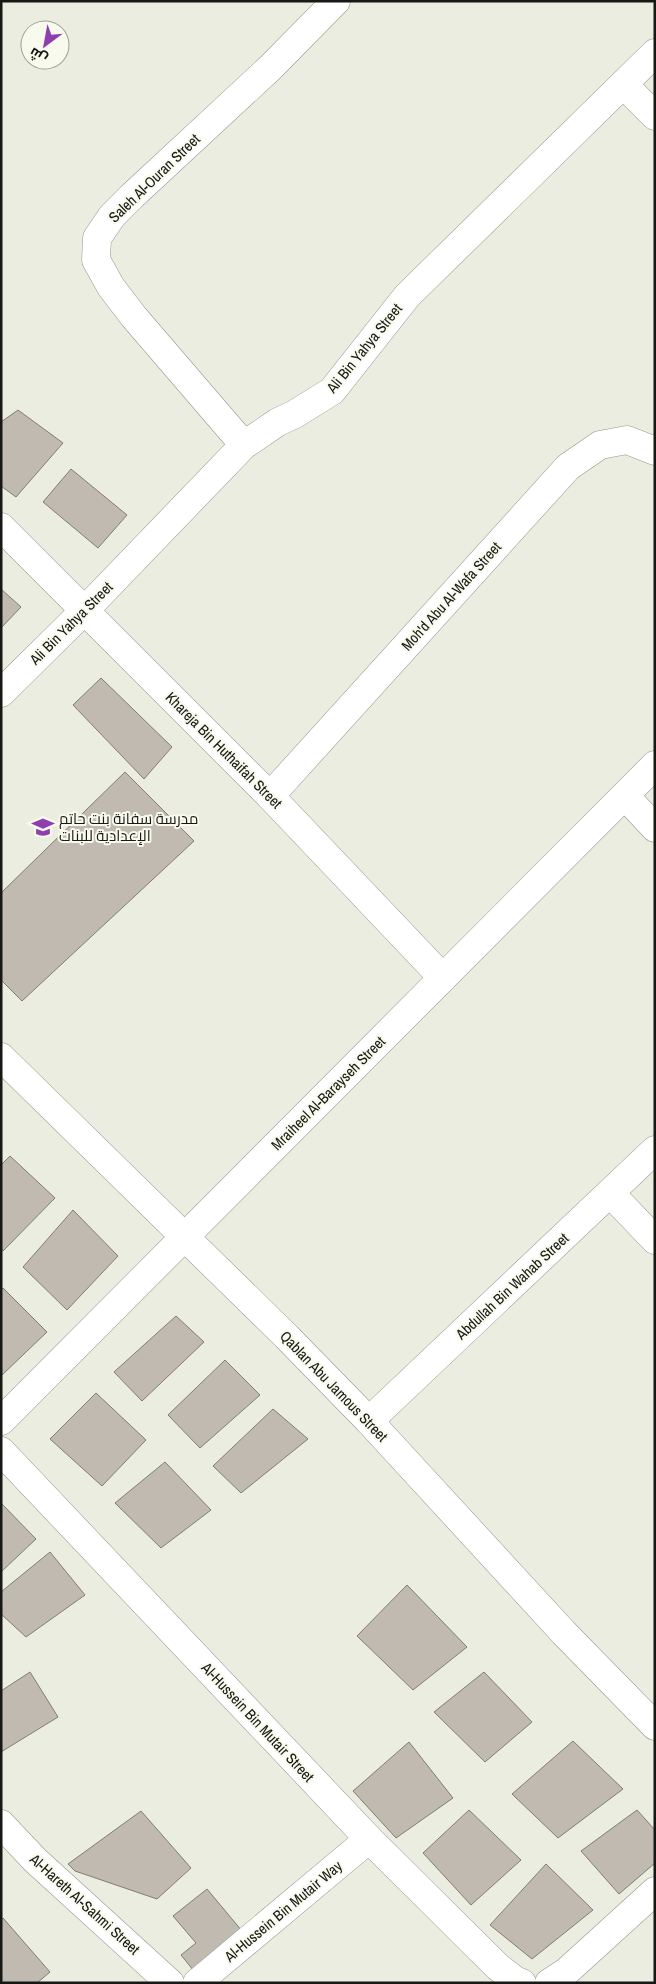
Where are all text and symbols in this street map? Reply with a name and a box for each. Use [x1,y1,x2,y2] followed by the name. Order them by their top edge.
[20,20,70,70] north arrow
[26,44,50,68] text: ش
[104,128,205,227] street label: Saleh Al-Ouran Street
[321,298,407,398] street label: Ali Bin Yahya Street
[396,537,506,655] street label: Moh'd Abu Al-Wafa Street
[24,576,118,670] street label: Ali Bin Yahya Street
[161,687,287,813] street label: Khareja Bin Huthaifah Street
[59,808,198,846] place label: مدرسة سفانة بنت حاتم الإعدادية للبنات
[30,814,56,840] school or university icon: مدرسة سفانة بنت حاتم الإعدادية للبنات
[266,1031,390,1155] street label: Mraiheel Al-Barayseh Street
[450,1227,574,1345] street label: Abdullah Bin Wahab Street
[275,1326,393,1447] street label: Qablan Abu Jamous Street
[196,1657,319,1787] street label: Al-Hussein Bin Mutair Street
[25,1848,145,1960] street label: Al-Hareth Al-Sahmi Street
[219,1855,347,1967] street label: Al-Hussein Bin Mutair Way

